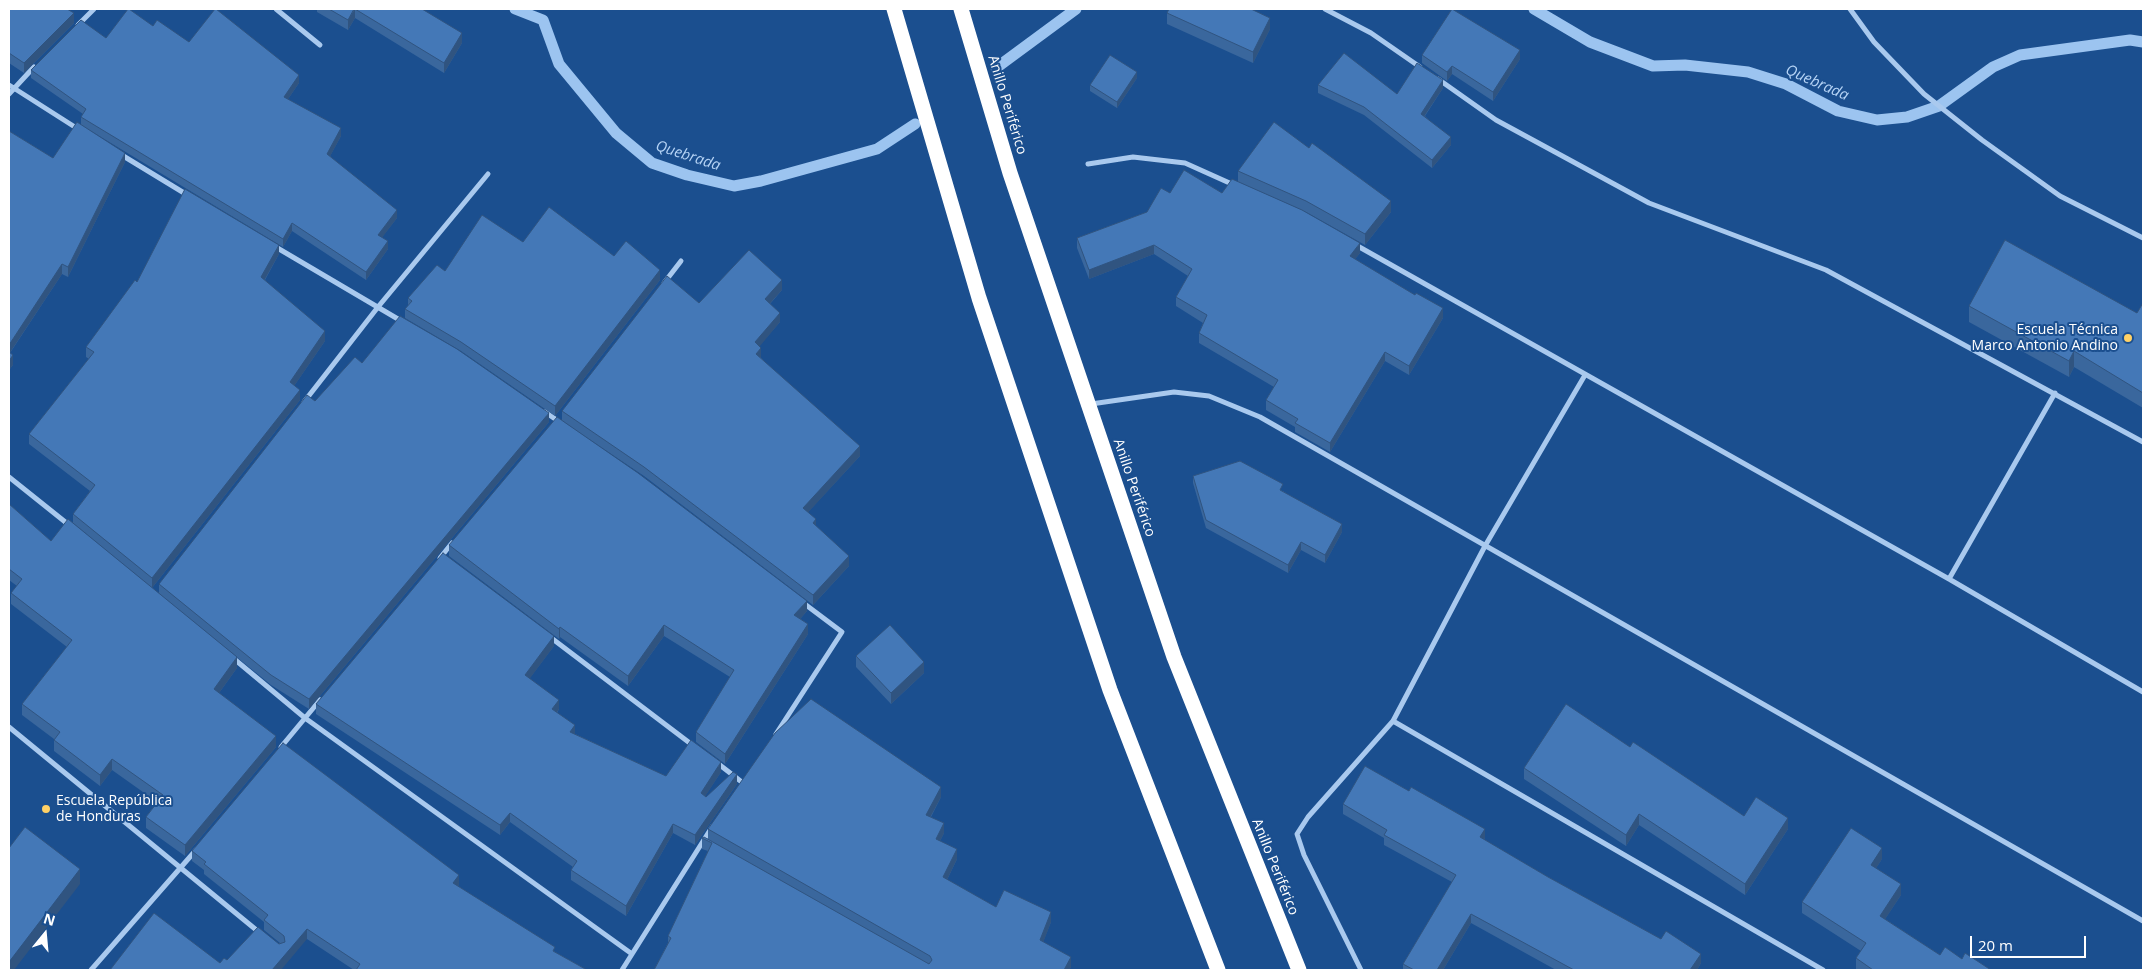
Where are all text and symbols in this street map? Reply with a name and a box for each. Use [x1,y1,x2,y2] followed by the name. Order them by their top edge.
[984,53,1030,157] street label: Anillo Periférico
[1783,61,1851,105] water label: Quebrada
[653,137,723,175] water label: Quebrada
[1972,322,2118,354] place label: Escuela Técnica Marco Antonio Andino
[2122,332,2134,344] marker: Escuela Técnica Marco Antonio Andino
[1109,437,1159,539] street label: Anillo Periférico
[56,793,172,826] place label: Escuela República de Honduras
[40,803,52,815] marker: Escuela República de Honduras
[1248,816,1302,918] street label: Anillo Periférico
[41,908,58,930] text: N
[20,909,70,959] north arrow
[1972,926,2088,958] scale bar
[1978,935,2013,955] text: 20 m

